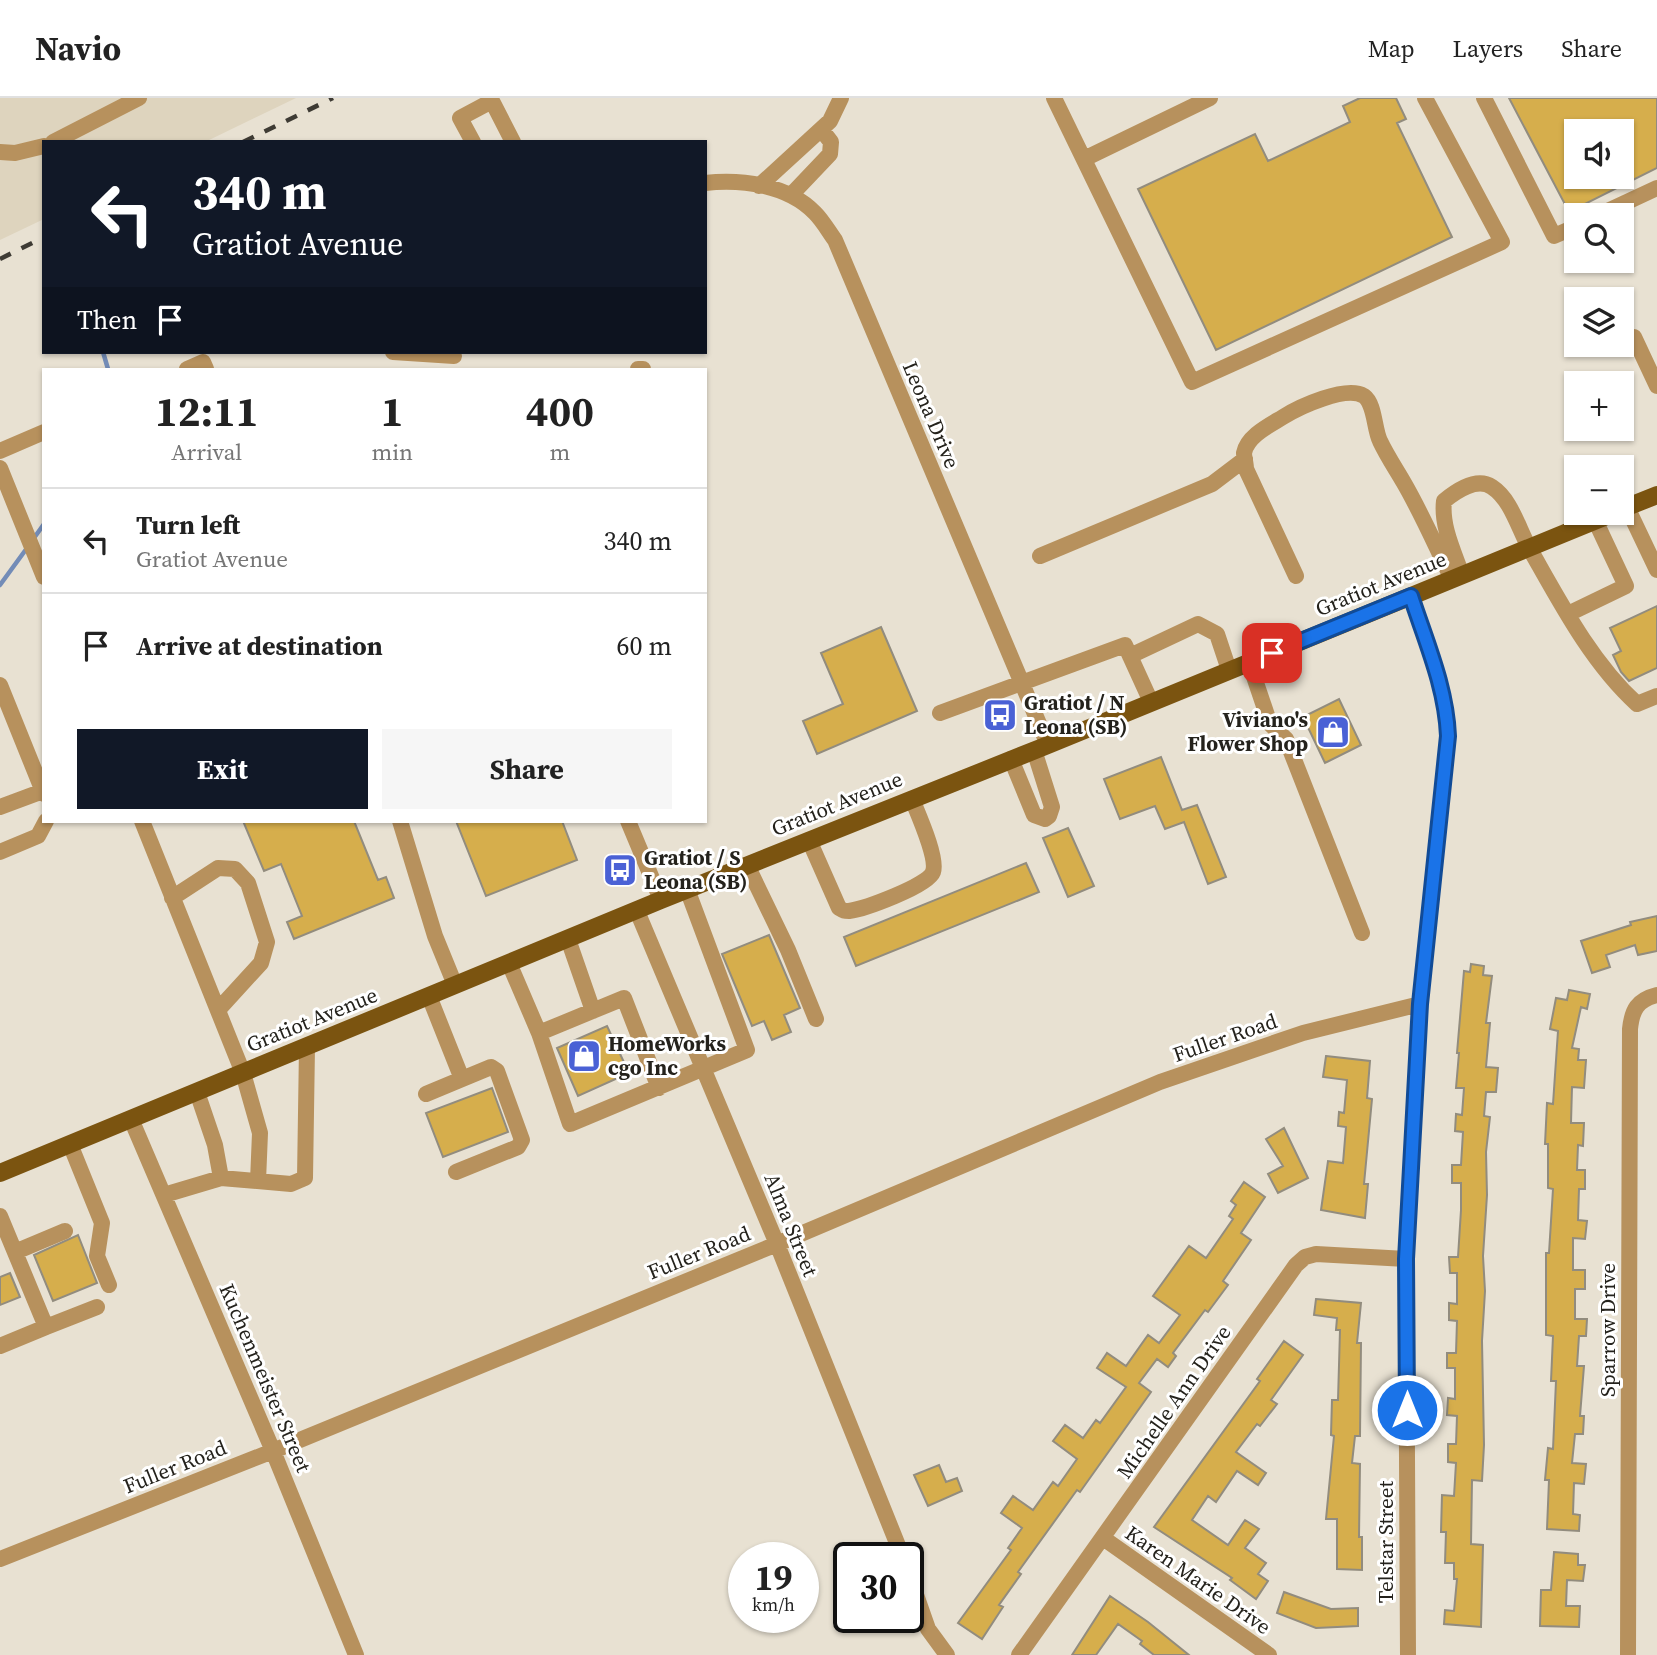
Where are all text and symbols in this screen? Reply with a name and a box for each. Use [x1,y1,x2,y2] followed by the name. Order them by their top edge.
[35,26,121,71] text: Navio
[1368,32,1415,65] text: Map
[1453,32,1523,65] text: Layers
[1561,32,1622,65] text: Share
[1564,119,1634,525] map controls
[1564,119,1634,189] button: sound
[192,158,327,225] text: 340 m
[77,168,168,259] icon: left
[1564,203,1634,273] button: search
[192,222,403,266] text: Gratiot Avenue
[1564,287,1634,357] button: layers
[151,301,189,339] icon: arrive
[77,302,137,338] text: Then
[896,357,967,473] street label: Leona Drive
[1564,371,1634,441] button: +
[155,382,259,440] text: 12:11
[381,382,404,440] text: 1
[526,382,594,440] text: 400
[171,436,242,468] text: Arrival
[371,436,413,468] text: min
[550,436,570,468] text: m
[1564,455,1634,525] button: −
[136,507,240,543] text: Turn left
[77,522,115,560] icon: left
[604,523,672,559] text: 340 m
[136,543,288,575] text: Gratiot Avenue
[1311,544,1451,623] street label: Gratiot Avenue
[1242,623,1302,683] pin
[77,627,115,665] icon: arrive
[136,628,383,664] text: Arrive at destination
[617,628,672,664] text: 60 m
[1253,634,1291,672] icon: arrive
[1024,688,1127,741] place label: Gratiot / N Leona (SB)
[981,696,1019,734] bus stop icon: Gratiot / N Leona (SB)
[1188,705,1308,758] place label: Viviano's Flower Shop
[1314,713,1352,751] shop icon: Viviano's Flower Shop
[77,729,368,809] button: Exit
[382,729,672,809] button: Share
[767,764,907,843] street label: Gratiot Avenue
[644,843,747,896] place label: Gratiot / S Leona (SB)
[601,851,639,889] bus stop icon: Gratiot / S Leona (SB)
[242,980,382,1059] street label: Gratiot Avenue
[1169,1006,1281,1069] street label: Fuller Road
[608,1029,727,1082] place label: HomeWorks cgo Inc
[565,1037,603,1075] shop icon: HomeWorks cgo Inc
[758,1169,825,1281] street label: Alma Street
[643,1219,755,1286] street label: Fuller Road
[1593,1263,1622,1397] street label: Sparrow Drive
[213,1279,318,1477] street label: Kuchenmeister Street
[1110,1319,1237,1484] street label: Michelle Ann Drive
[1370,1373,1444,1447] position arrow
[119,1433,231,1500] street label: Fuller Road
[1371,1481,1400,1603] street label: Telstar Street
[1120,1518,1277,1641] street label: Karen Marie Drive
[833,1542,924,1633] speed limit sign: 30
[755,1554,792,1602] text: 19
[752,1592,795,1617] text: km/h

